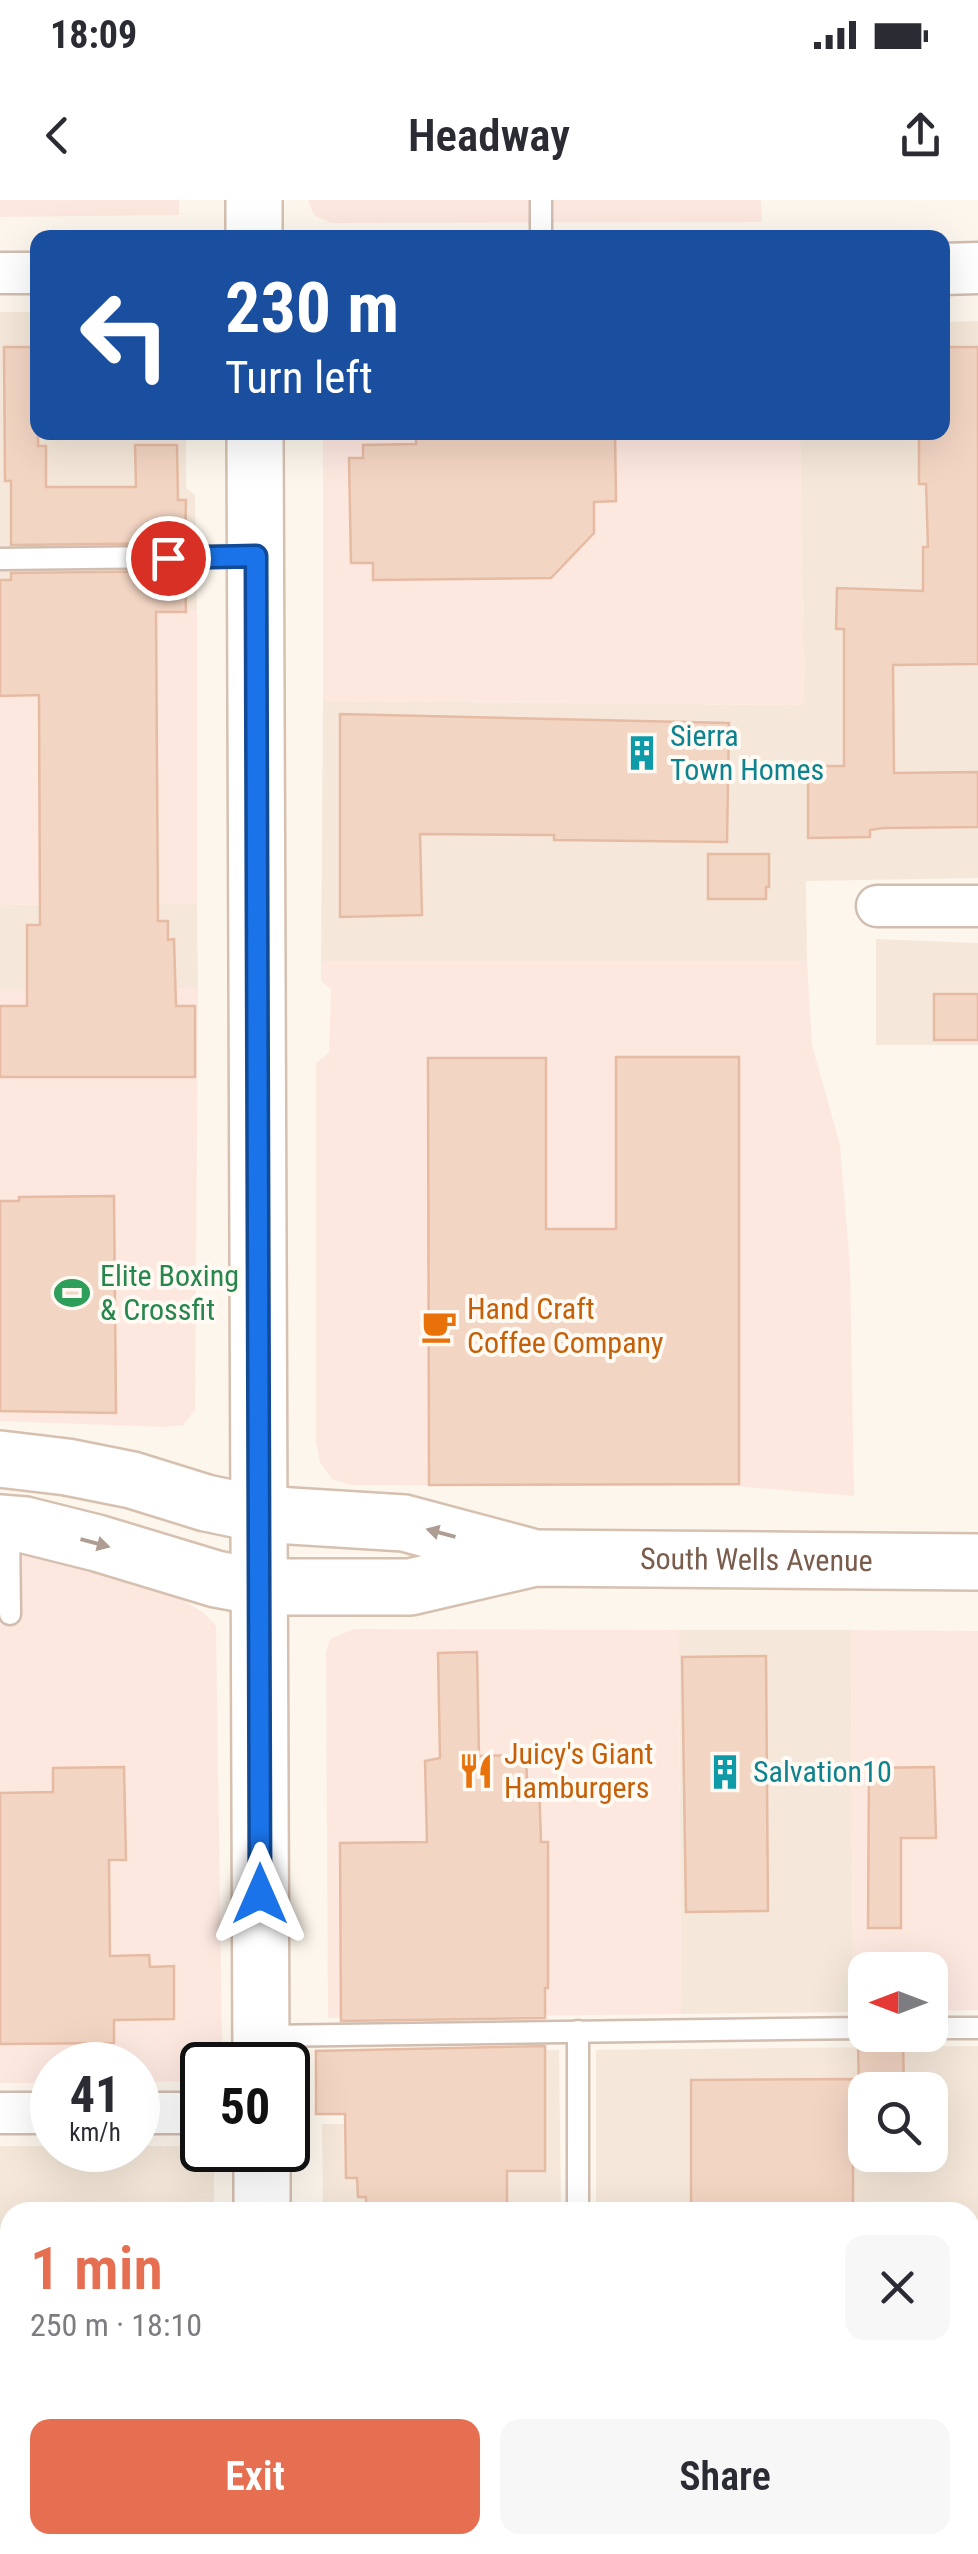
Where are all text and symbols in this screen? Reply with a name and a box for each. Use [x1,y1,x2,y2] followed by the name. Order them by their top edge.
[50,13,137,57] text: 18:09
[30,108,85,163] icon: back
[893,108,948,163] icon: share
[408,109,570,162] text: Headway
[225,267,399,349] text: 230 m
[60,270,190,400] icon: left
[225,351,373,404] text: Turn left
[126,516,211,601] pin
[141,531,196,586] icon: arrive
[670,718,824,787] place label: Sierra Town Homes
[623,734,661,772] building icon: Sierra Town Homes
[100,1258,239,1327] place label: Elite Boxing & Crossfit
[53,1274,91,1312] sports icon: Elite Boxing & Crossfit
[467,1291,664,1360] place label: Hand Craft Coffee Company
[420,1307,458,1345] cafe icon: Hand Craft Coffee Company
[425,1524,456,1540] one-way arrow
[80,1535,111,1551] one-way arrow
[640,1541,873,1578] street label: South Wells Avenue
[504,1736,654,1805] place label: Juicy's Giant Hamburgers
[457,1752,495,1790] restaurant icon: Juicy's Giant Hamburgers
[706,1753,744,1791] building icon: Salvation10
[753,1754,892,1789] place label: Salvation10
[208,1842,312,1946] position arrow
[848,1952,948,2052] north arrow
[848,1952,948,2172] map controls
[180,2042,310,2172] speed limit sign: 50
[70,2066,120,2124] text: 41
[848,2072,948,2172] button: search
[69,2118,121,2147] text: km/h
[30,2233,163,2304] text: 1 min
[845,2235,950,2340] button: close
[30,2306,202,2344] text: 250 m · 18:10
[30,2419,480,2534] button: Exit
[500,2419,950,2534] button: Share

